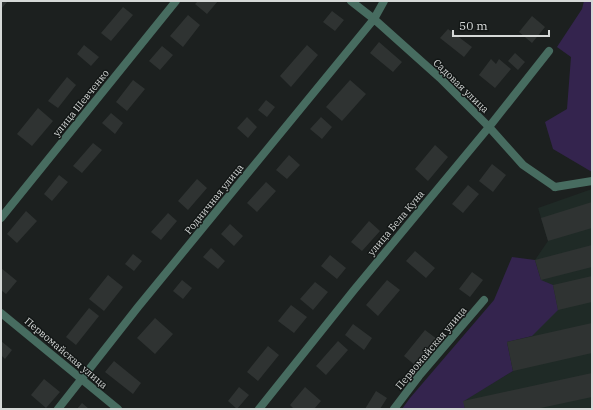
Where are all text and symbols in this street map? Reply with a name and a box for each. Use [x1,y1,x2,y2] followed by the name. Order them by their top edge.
[453,12,549,38] scale bar
[459,18,488,33] text: 50 m
[430,56,492,116] street label: Садовая улица
[50,67,112,139] street label: улица Шевченко
[182,161,247,237] street label: Родничная улица
[365,187,427,258] street label: улица Бела Куна
[392,303,470,392] street label: Первомайская улица
[22,314,111,392] street label: Первомайская улица

